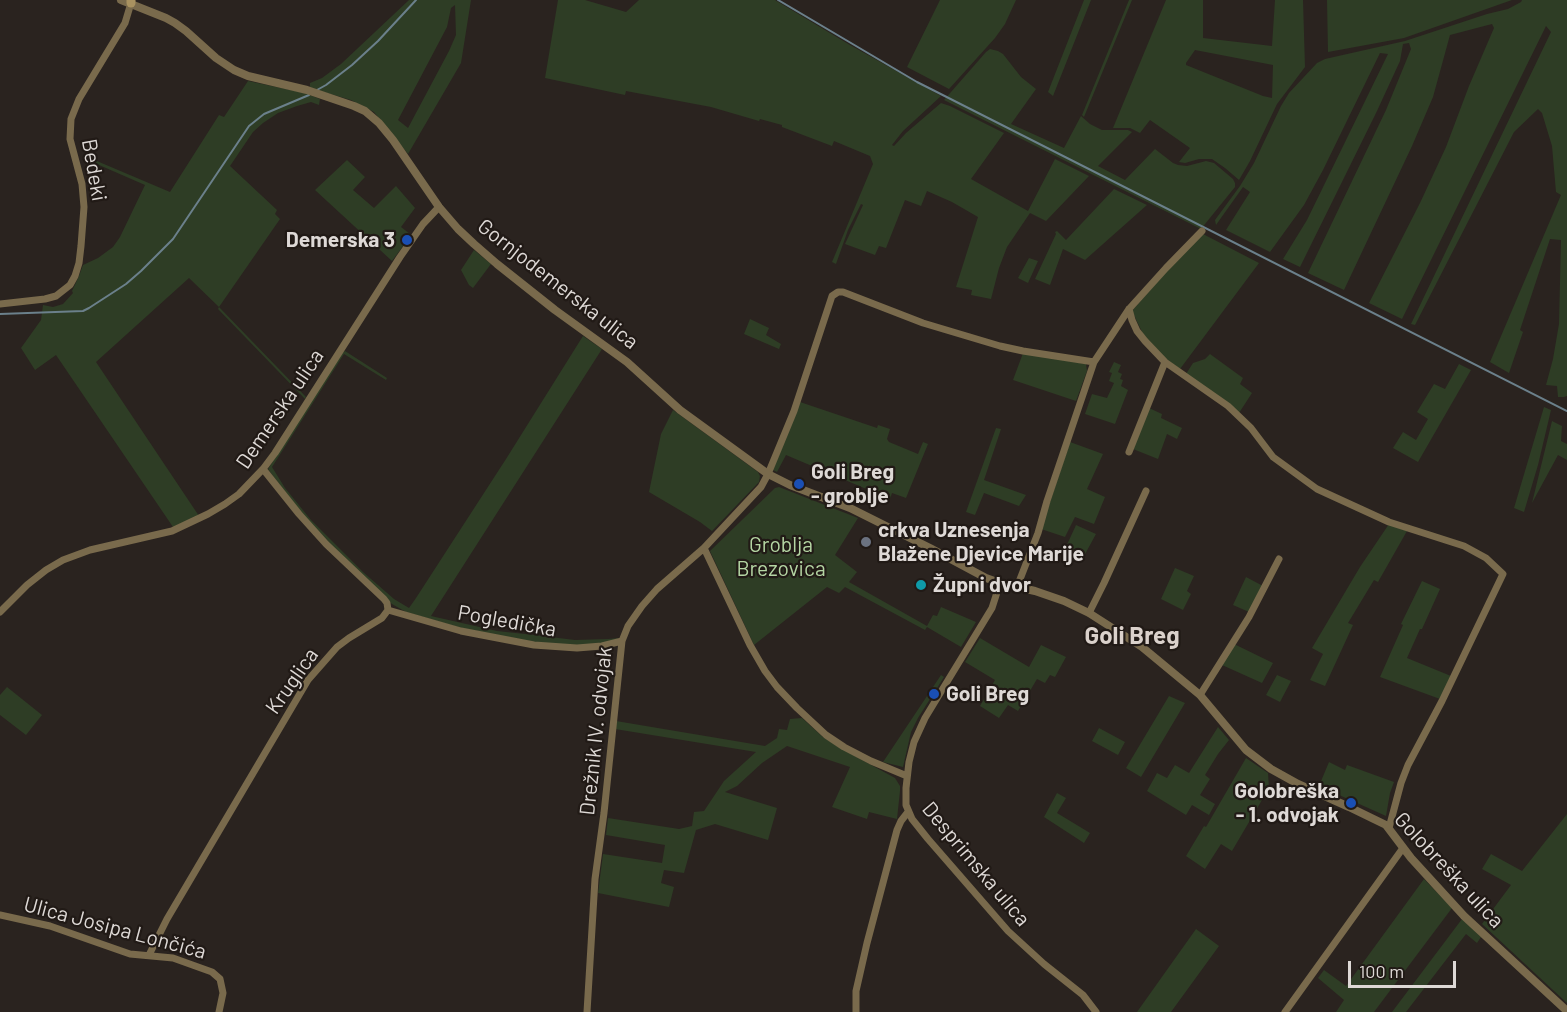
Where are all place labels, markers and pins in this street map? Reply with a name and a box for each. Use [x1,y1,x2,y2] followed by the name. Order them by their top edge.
[286,227,395,253] place label: Demerska 3
[400,233,414,247] marker: Demerska 3
[811,459,894,509] place label: Goli Breg - groblje
[792,477,806,491] marker: Goli Breg - groblje
[878,517,1084,567] place label: crkva Uznesenja Blažene Djevice Marije
[859,535,873,549] marker: crkva Uznesenja Blažene Djevice Marije
[933,572,1031,598] place label: Župni dvor
[914,578,928,592] marker: Župni dvor
[946,681,1029,707] place label: Goli Breg
[927,687,941,701] marker: Goli Breg
[1234,778,1339,828] place label: Golobreška - 1. odvojak
[1344,796,1358,810] marker: Golobreška - 1. odvojak

